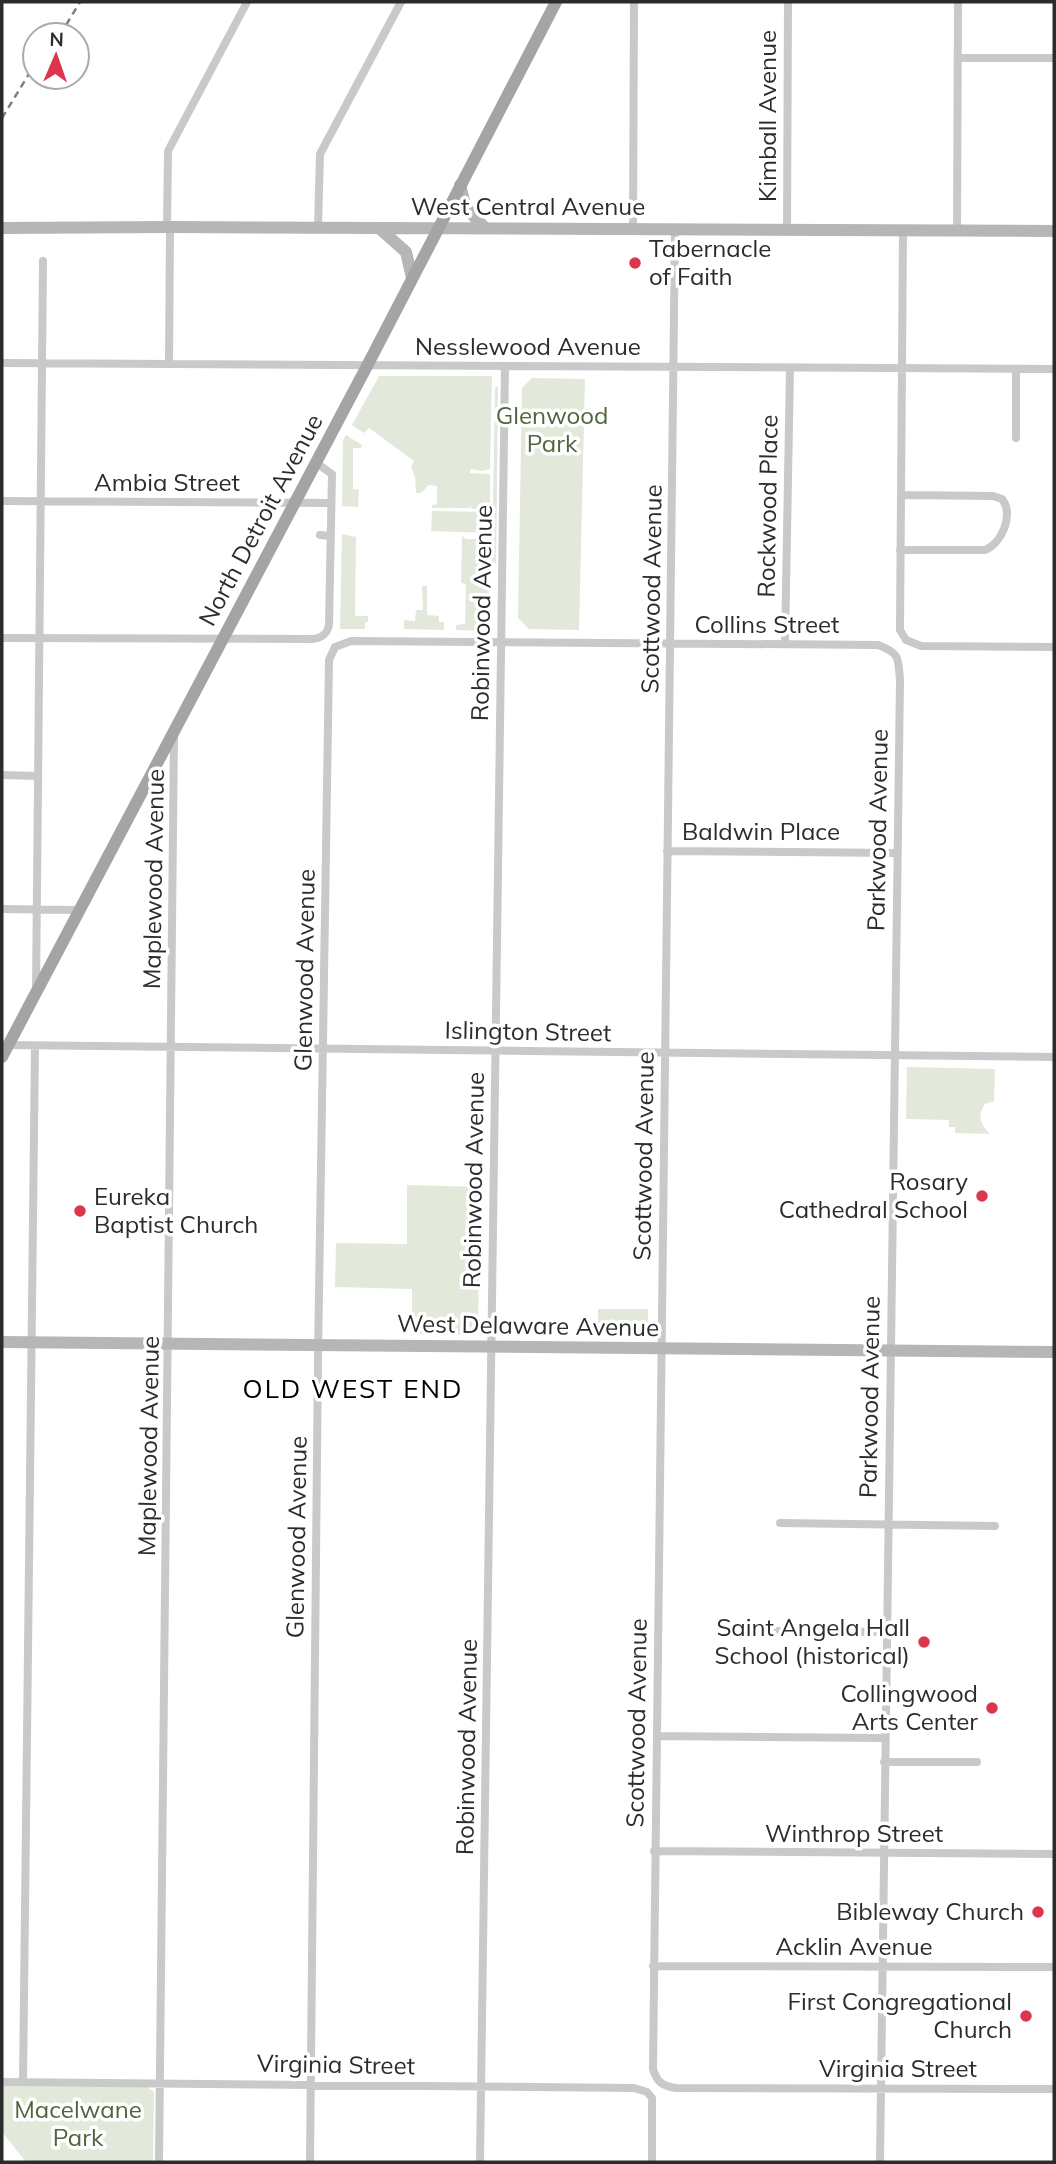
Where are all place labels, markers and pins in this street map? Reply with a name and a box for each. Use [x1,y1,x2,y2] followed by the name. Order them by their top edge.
[649,233,771,291] place label: Tabernacle of Faith
[627,255,643,271] marker: Tabernacle of Faith
[779,1166,968,1224] place label: Rosary Cathedral School
[94,1181,258,1239] place label: Eureka Baptist Church
[974,1188,990,1204] marker: Rosary Cathedral School
[72,1203,88,1219] marker: Eureka Baptist Church
[715,1612,910,1670] place label: Saint Angela Hall School (historical)
[916,1634,932,1650] marker: Saint Angela Hall School (historical)
[841,1678,978,1736] place label: Collingwood Arts Center
[984,1700,1000,1716] marker: Collingwood Arts Center
[836,1896,1024,1926] place label: Bibleway Church
[1030,1904,1046,1920] marker: Bibleway Church
[787,1986,1012,2044] place label: First Congregational Church
[1018,2008,1034,2024] marker: First Congregational Church

